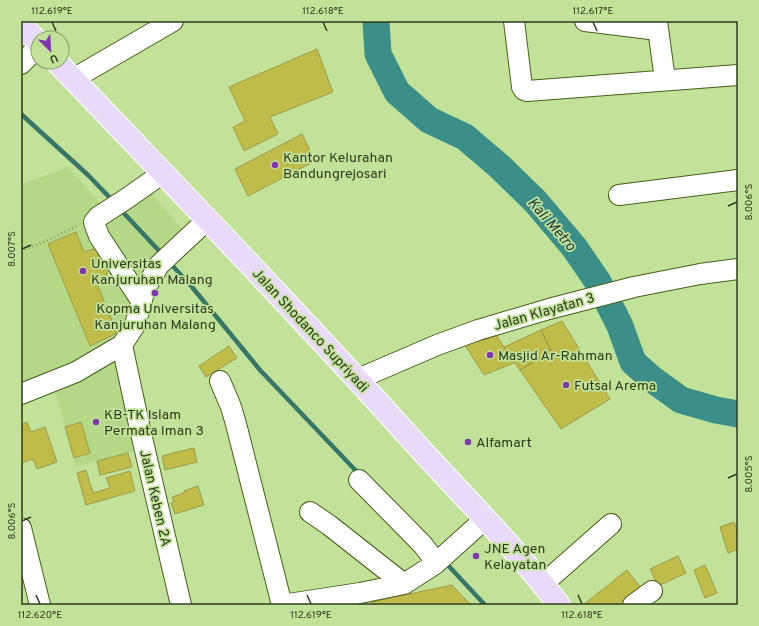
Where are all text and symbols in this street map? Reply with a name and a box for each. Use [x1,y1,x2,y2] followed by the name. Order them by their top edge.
[31,5,73,18] text: 112.619°E
[302,5,344,18] text: 112.618°E
[573,5,613,18] text: 112.617°E
[30,30,70,70] north arrow
[47,50,60,66] text: U
[283,150,393,183] place label: Kantor Kelurahan Bandungrejosari
[270,160,280,170] marker: Kantor Kelurahan Bandungrejosari
[743,183,756,221] text: 8.006°S
[522,194,579,256] water label: Kali Metro
[6,231,19,267] text: 8.007°S
[91,256,213,289] place label: Universitas Kanjuruhan Malang
[78,266,88,276] marker: Universitas Kanjuruhan Malang
[248,266,372,396] street label: Jalan Shodanco Supriyadi
[150,288,160,298] marker: Kopma Universitas Kanjuruhan Malang
[492,290,597,335] street label: Jalan Klayatan 3
[94,301,216,334] place label: Kopma Universitas Kanjuruhan Malang
[498,348,613,365] place label: Masjid Ar-Rahman
[485,350,495,360] marker: Masjid Ar-Rahman
[574,378,656,395] place label: Futsal Arema
[561,380,571,390] marker: Futsal Arema
[104,407,204,440] place label: KB-TK Islam Permata Iman 3
[91,417,101,427] marker: KB-TK Islam Permata Iman 3
[476,435,532,452] place label: Alfamart
[463,437,473,447] marker: Alfamart
[135,448,174,548] street label: Jalan Keben 2A
[743,455,756,493] text: 8.005°S
[6,502,19,540] text: 8.006°S
[484,541,546,574] place label: JNE Agen Kelayatan
[471,551,481,561] marker: JNE Agen Kelayatan
[18,609,62,622] text: 112.620°E
[290,609,332,622] text: 112.619°E
[561,609,603,622] text: 112.618°E

